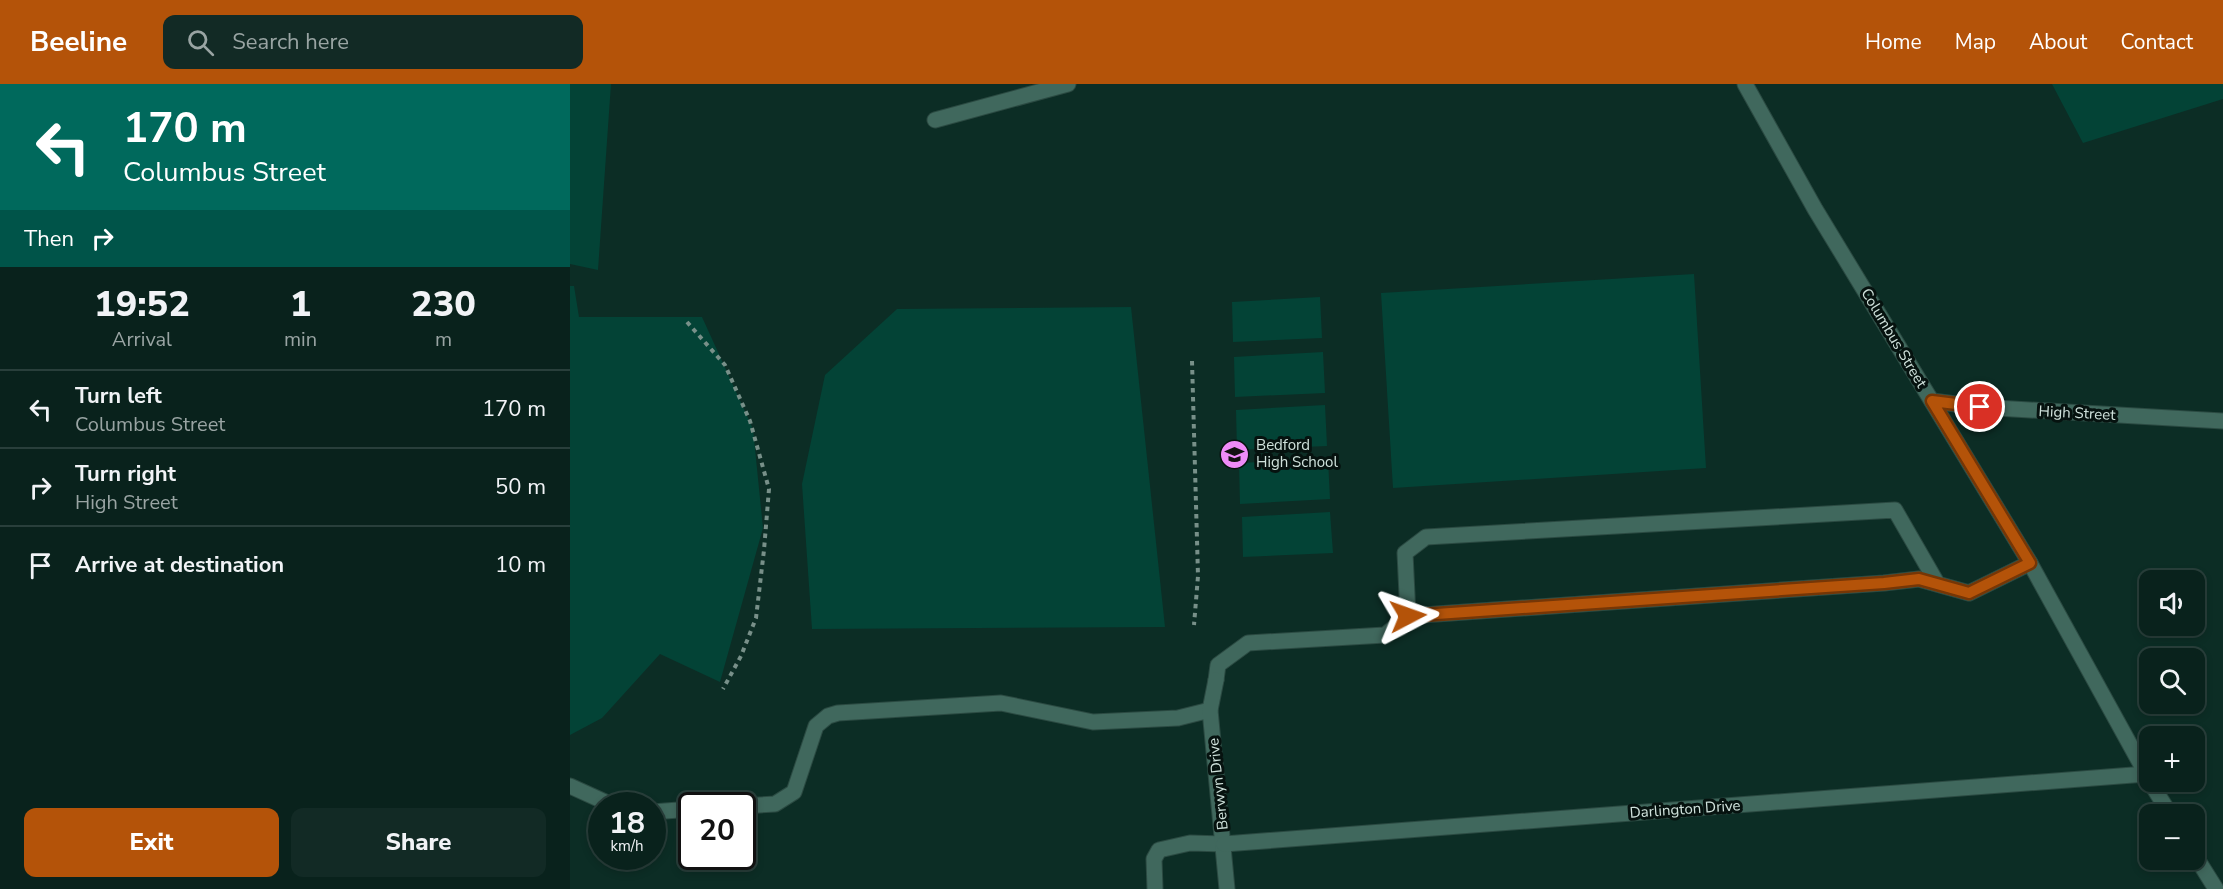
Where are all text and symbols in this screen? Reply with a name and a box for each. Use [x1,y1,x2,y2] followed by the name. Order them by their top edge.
[163,15,583,69] search box
[30,23,127,61] text: Beeline
[184,26,217,59] icon: search
[232,27,349,57] text: Search here
[1865,28,1922,56] text: Home
[1955,28,1996,56] text: Map
[2029,28,2087,56] text: About
[2120,28,2193,56] text: Contact
[123,100,247,157] text: 170 m
[24,108,102,186] icon: left
[123,154,326,191] text: Columbus Street
[86,222,119,255] icon: right
[24,224,74,254] text: Then
[94,280,190,329] text: 19:52
[290,280,311,329] text: 1
[411,280,476,329] text: 230
[1856,285,1932,392] street label: Columbus Street
[112,326,172,353] text: Arrival
[284,326,317,353] text: min
[435,326,452,353] text: m
[75,381,162,411] text: Turn left
[1954,381,2005,432] pin
[1963,390,1996,423] icon: arrive
[24,393,57,426] icon: left
[482,394,546,424] text: 170 m
[2038,401,2117,425] street label: High Street
[75,411,225,438] text: Columbus Street
[1256,435,1338,472] place label: Bedford High School
[1219,438,1251,470] school or university icon: Bedford High School
[75,459,176,489] text: Turn right
[24,471,57,504] icon: right
[495,472,546,502] text: 50 m
[75,489,178,516] text: High Street
[24,549,57,582] icon: arrive
[75,550,284,580] text: Arrive at destination
[495,550,546,580] text: 10 m
[2139,570,2205,870] map controls
[2139,570,2205,636] button: sound
[1376,584,1440,648] position arrow
[2139,648,2205,714] button: search
[2139,726,2205,792] button: +
[1203,737,1233,831] street label: Berwyn Drive
[678,792,756,870] speed limit sign: 20
[1629,795,1741,823] street label: Darlington Drive
[609,803,645,844] text: 18
[2139,804,2205,870] button: −
[24,808,279,877] button: Exit
[291,808,546,877] button: Share
[610,836,644,856] text: km/h

